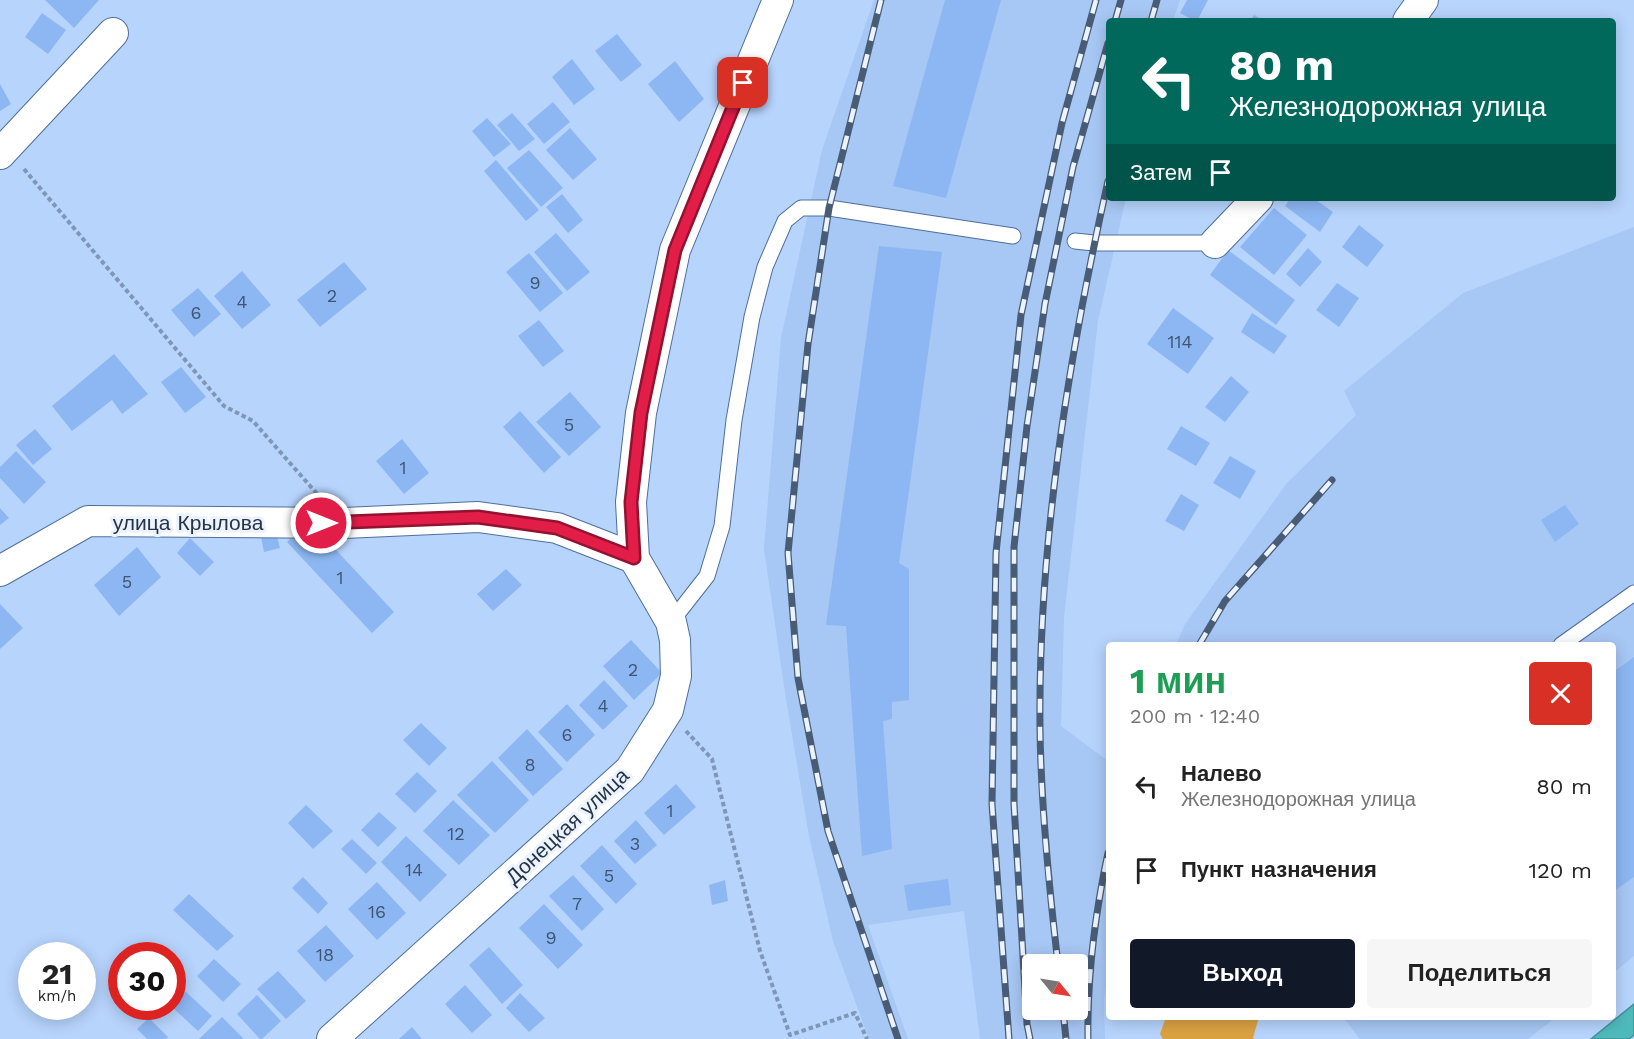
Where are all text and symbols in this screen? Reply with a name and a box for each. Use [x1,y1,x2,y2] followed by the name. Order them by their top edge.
[1229,41,1334,90] text: 80 m
[1130,42,1208,120] icon: left
[717,57,768,108] pin
[726,66,759,99] icon: arrive
[1229,91,1546,123] text: Железнодорожная улица
[1204,156,1237,189] icon: arrive
[1130,160,1192,185] text: Затем
[529,272,541,293] house number: 9
[327,285,337,306] house number: 2
[237,291,248,312] house number: 4
[191,302,201,323] house number: 6
[1167,331,1193,352] house number: 114
[564,414,574,435] house number: 5
[399,457,407,478] house number: 1
[289,491,353,555] position arrow
[113,510,264,535] street label: улица Крылова
[336,567,344,588] house number: 1
[122,571,132,592] house number: 5
[628,659,638,680] house number: 2
[1130,660,1226,702] text: 1 мин
[1529,662,1592,725] button: close
[598,695,609,716] house number: 4
[1130,704,1260,728] text: 200 m · 12:40
[562,724,572,745] house number: 6
[524,754,536,775] house number: 8
[1181,761,1262,786] text: Налево
[500,762,634,889] street label: Донецкая улица
[1130,770,1163,803] icon: left
[1536,774,1592,799] text: 80 m
[1181,787,1416,811] text: Железнодорожная улица
[666,800,674,821] house number: 1
[447,823,465,844] house number: 12
[630,833,640,854] house number: 3
[1130,854,1163,887] icon: arrive
[1181,857,1377,882] text: Пункт назначения
[1528,858,1592,883] text: 120 m
[405,859,423,880] house number: 14
[604,865,614,886] house number: 5
[572,893,582,914] house number: 7
[368,901,386,922] house number: 16
[545,927,557,948] house number: 9
[1130,939,1355,1008] button: Выход
[1367,939,1592,1008] button: Поделиться
[108,942,186,1020] speed limit sign: 30
[316,944,334,965] house number: 18
[1022,954,1088,1020] north arrow
[1022,954,1088,1020] map controls
[42,956,72,991] text: 21
[38,987,76,1005] text: km/h

